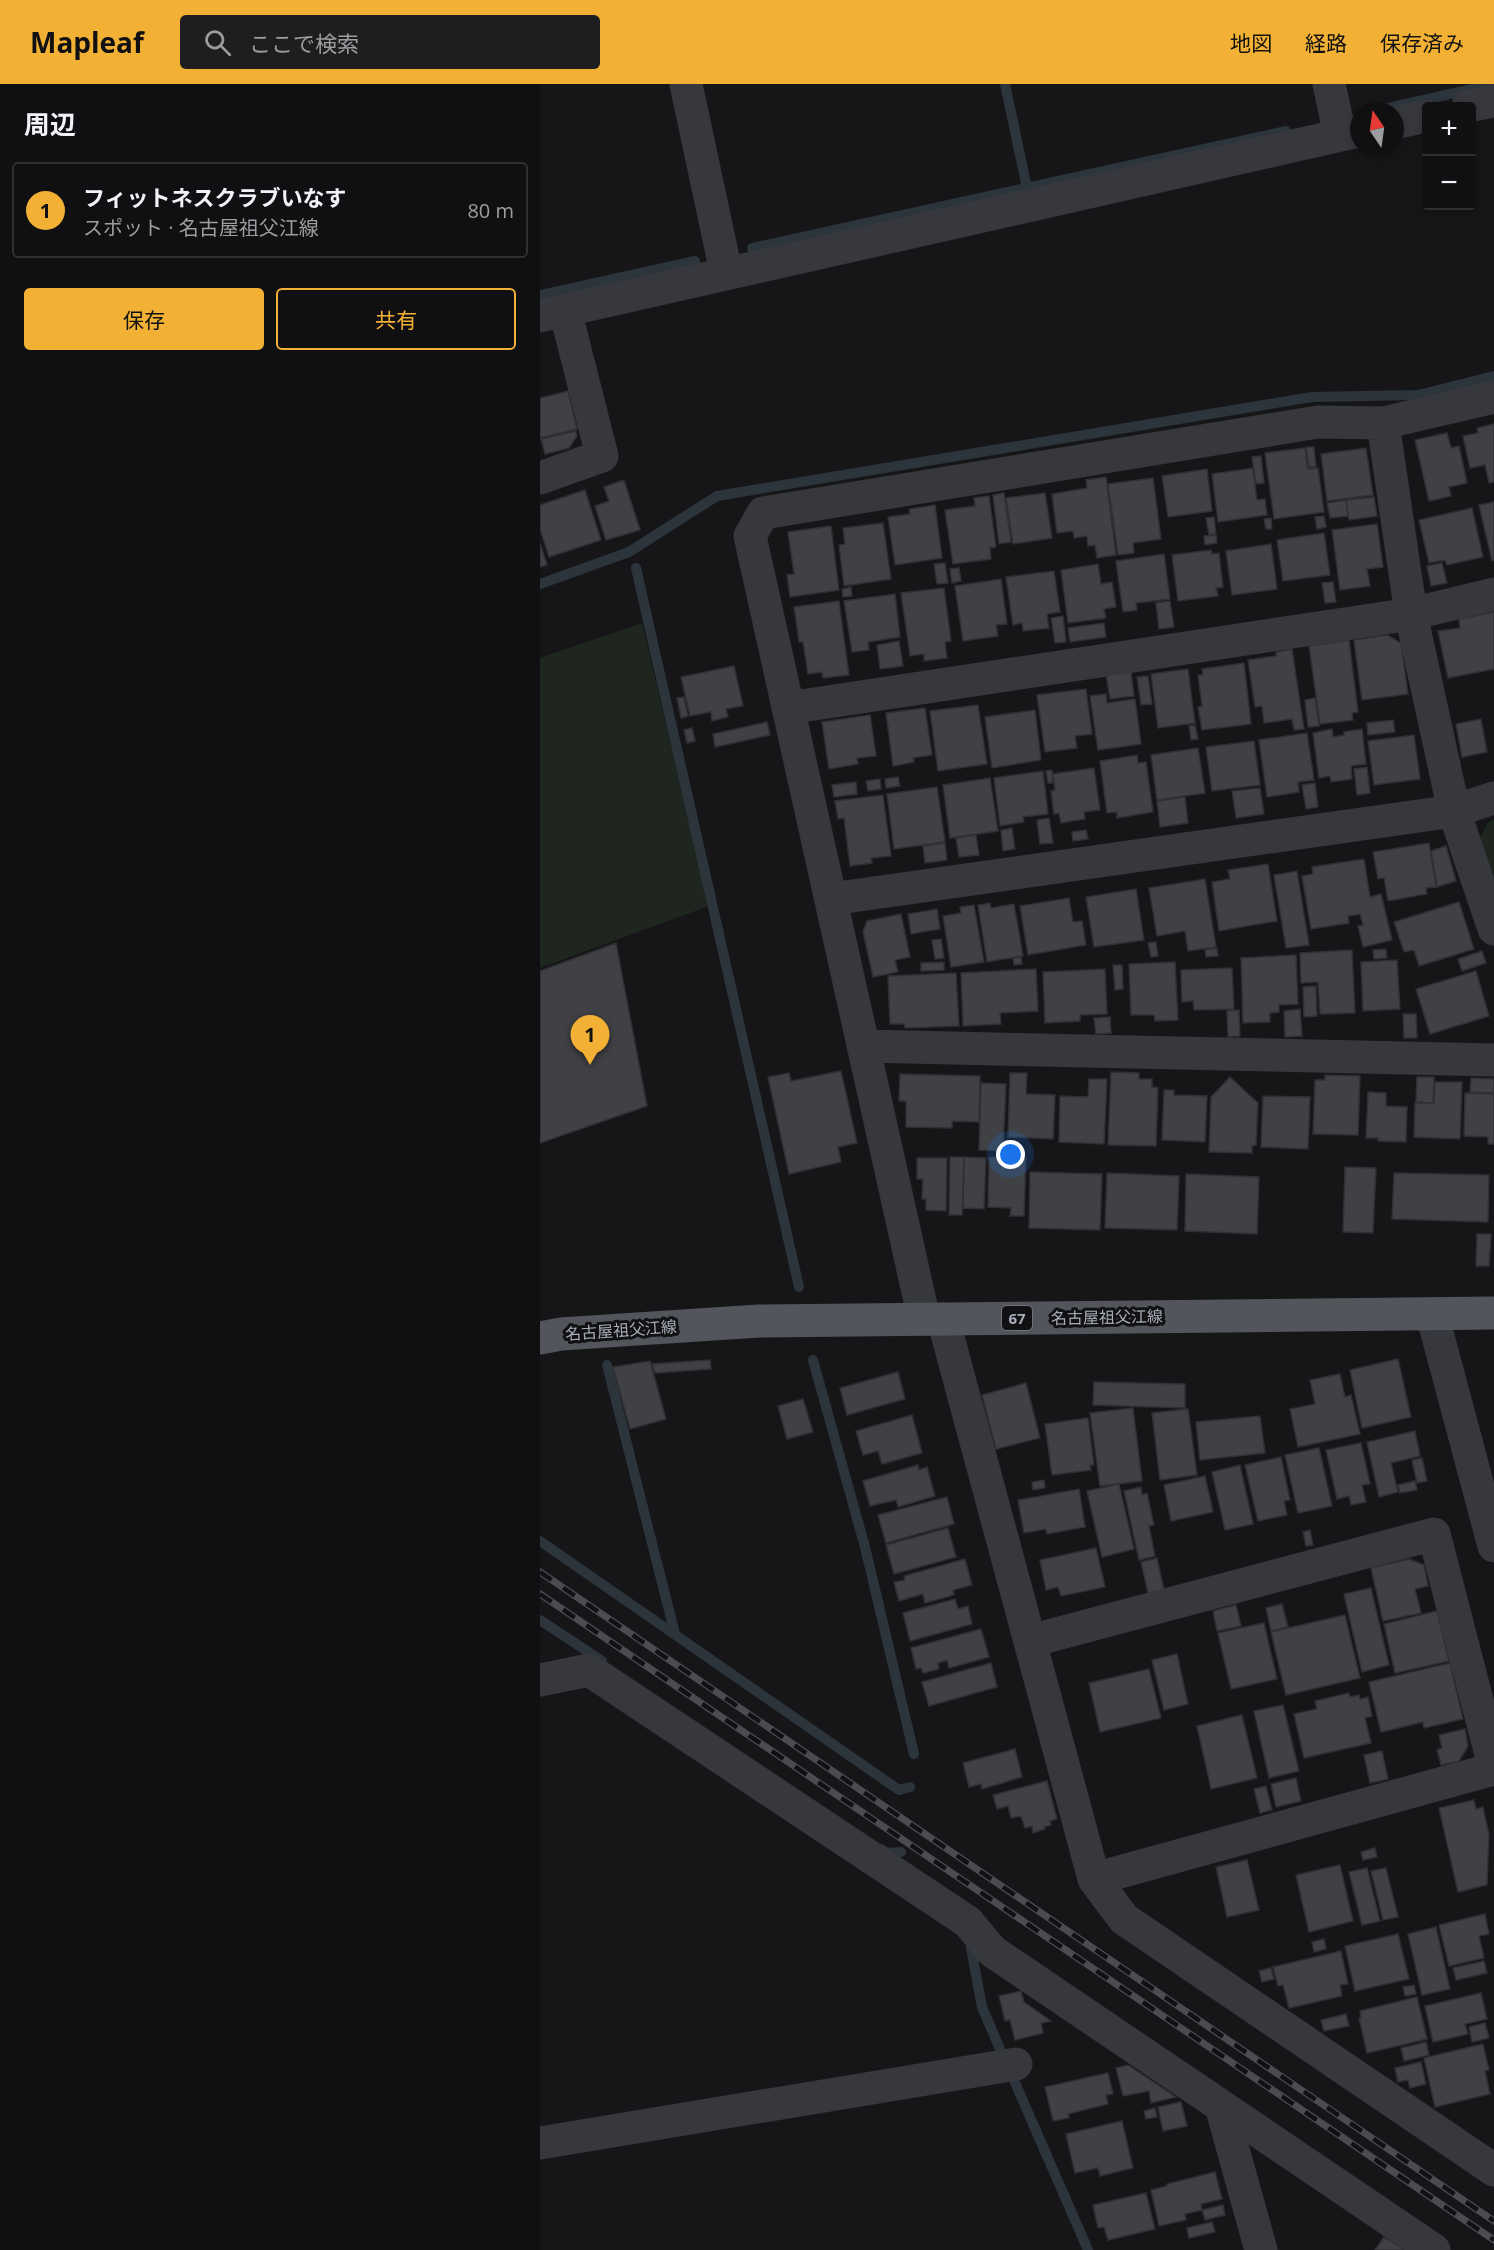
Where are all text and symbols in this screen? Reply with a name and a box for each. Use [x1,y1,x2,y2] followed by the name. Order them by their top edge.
[180,15,600,69] search box
[30,23,144,61] text: Mapleaf
[201,26,234,59] icon: search
[249,28,359,58] text: ここで検索
[1230,29,1272,57] text: 地図
[1305,29,1347,57] text: 経路
[1380,29,1464,57] text: 保存済み
[1350,102,1404,156] north arrow
[1422,102,1476,210] map controls
[1422,102,1476,156] button: +
[24,106,76,142] text: 周辺
[1422,156,1476,210] button: −
[83,182,347,212] text: フィットネスクラブいなす
[40,197,51,224] text: 1
[467,197,514,224] text: 80 m
[83,214,319,241] text: スポット · 名古屋祖父江線
[24,288,264,350] button: 保存
[276,288,516,350] button: 共有
[571,1016,610,1065] pin: 1
[996,1140,1025,1169] your location
[1051,1305,1163,1329] street label: 名古屋祖父江線
[1002,1306,1032,1330] road number: 67
[564,1315,678,1345] street label: 名古屋祖父江線

